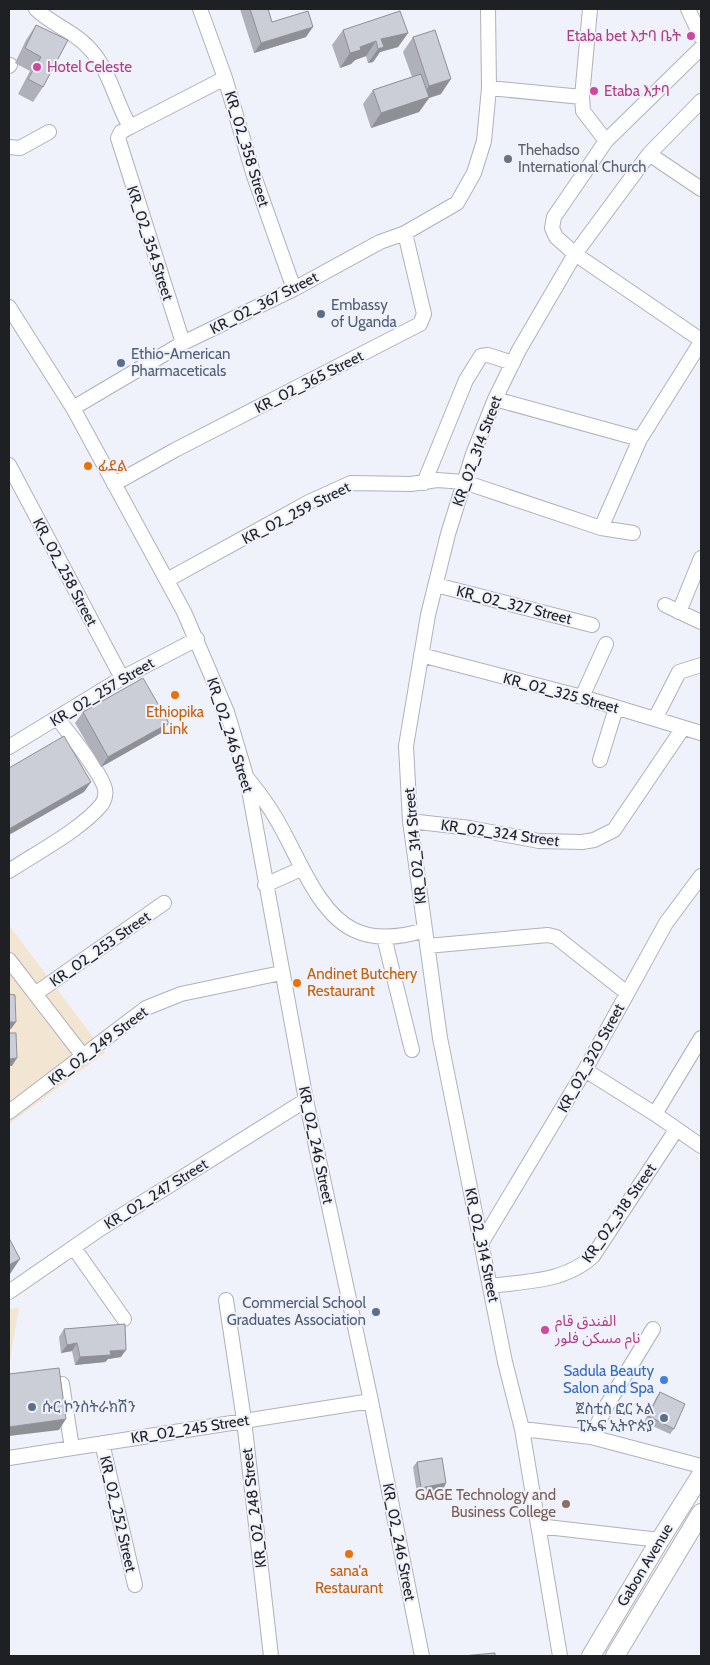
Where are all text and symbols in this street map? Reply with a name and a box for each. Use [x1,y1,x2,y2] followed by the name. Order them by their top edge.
[567,27,681,45] place label: Etaba bet እታባ ቤት
[685,30,697,42] marker: Etaba bet እታባ ቤት
[47,58,132,76] place label: Hotel Celeste
[31,61,43,73] marker: Hotel Celeste
[604,82,670,100] place label: Etaba እታባ
[588,85,600,97] marker: Etaba እታባ
[221,89,273,209] street label: KR_02_358 Street
[518,141,647,176] place label: Thehadso International Church
[502,153,514,165] marker: Thehadso International Church
[123,183,177,303] street label: KR_02_354 Street
[207,268,321,338] street label: KR_02_367 Street
[331,296,398,331] place label: Embassy of Uganda
[315,308,327,320] marker: Embassy of Uganda
[131,345,230,380] place label: Ethio-American Pharmaceticals
[252,347,366,417] street label: KR_02_365 Street
[115,357,127,369] marker: Ethio-American Pharmaceticals
[449,393,505,509] street label: KR_02_314 Street
[98,457,127,475] place label: ፊደል
[82,460,94,472] marker: ፊደል
[239,478,353,548] street label: KR_02_259 Street
[29,515,101,629] street label: KR_02_258 Street
[454,582,574,628] street label: KR_02_327 Street
[47,654,157,730] street label: KR_02_257 Street
[501,669,621,717] street label: KR_02_325 Street
[203,675,257,795] street label: KR_02_246 Street
[169,689,181,701] marker: Ethiopika Link
[146,703,205,738] place label: Ethiopika Link
[400,787,430,905] street label: KR_02_314 Street
[440,816,560,850] street label: KR_02_324 Street
[46,908,154,990] street label: KR_02_253 Street
[307,965,418,1000] place label: Andinet Butchery Restaurant
[291,977,303,989] marker: Andinet Butchery Restaurant
[554,1001,628,1115] street label: KR_02_320 Street
[45,1003,151,1089] street label: KR_02_249 Street
[295,1085,337,1205] street label: KR_02_246 Street
[101,1155,211,1233] street label: KR_02_247 Street
[578,1160,660,1266] street label: KR_02_318 Street
[461,1186,503,1304] street label: KR_02_314 Street
[227,1294,366,1329] place label: Commercial School Graduates Association
[370,1306,382,1318] marker: Commercial School Graduates Association
[554,1312,640,1349] place label: الفندق قام نام مسكن فلور
[539,1324,551,1336] marker: الفندق قام نام مسكن فلور
[563,1362,655,1397] place label: Sadula Beauty Salon and Spa
[658,1374,670,1386] marker: Sadula Beauty Salon and Spa
[42,1398,136,1416] place label: ሱር ኮንስትራክሽን
[575,1400,654,1435] place label: ጀስቲስ ፎር ኦል ፒኤፍ ኢትዮጵያ
[26,1401,38,1413] marker: ሱር ኮንስትራክሽን
[130,1411,250,1447] street label: KR_02_245 Street
[658,1412,670,1424] marker: ጀስቲስ ፎር ኦል ፒኤፍ ኢትዮጵያ
[238,1447,270,1569] street label: KR_02_248 Street
[96,1454,140,1574] street label: KR_02_252 Street
[379,1481,419,1603] street label: KR_02_246 Street
[415,1486,556,1521] place label: GAGE Technology and Business College
[560,1498,572,1510] marker: GAGE Technology and Business College
[613,1520,677,1610] street label: Gabon Avenue
[343,1548,355,1560] marker: sana'a Restaurant
[315,1562,383,1597] place label: sana'a Restaurant

